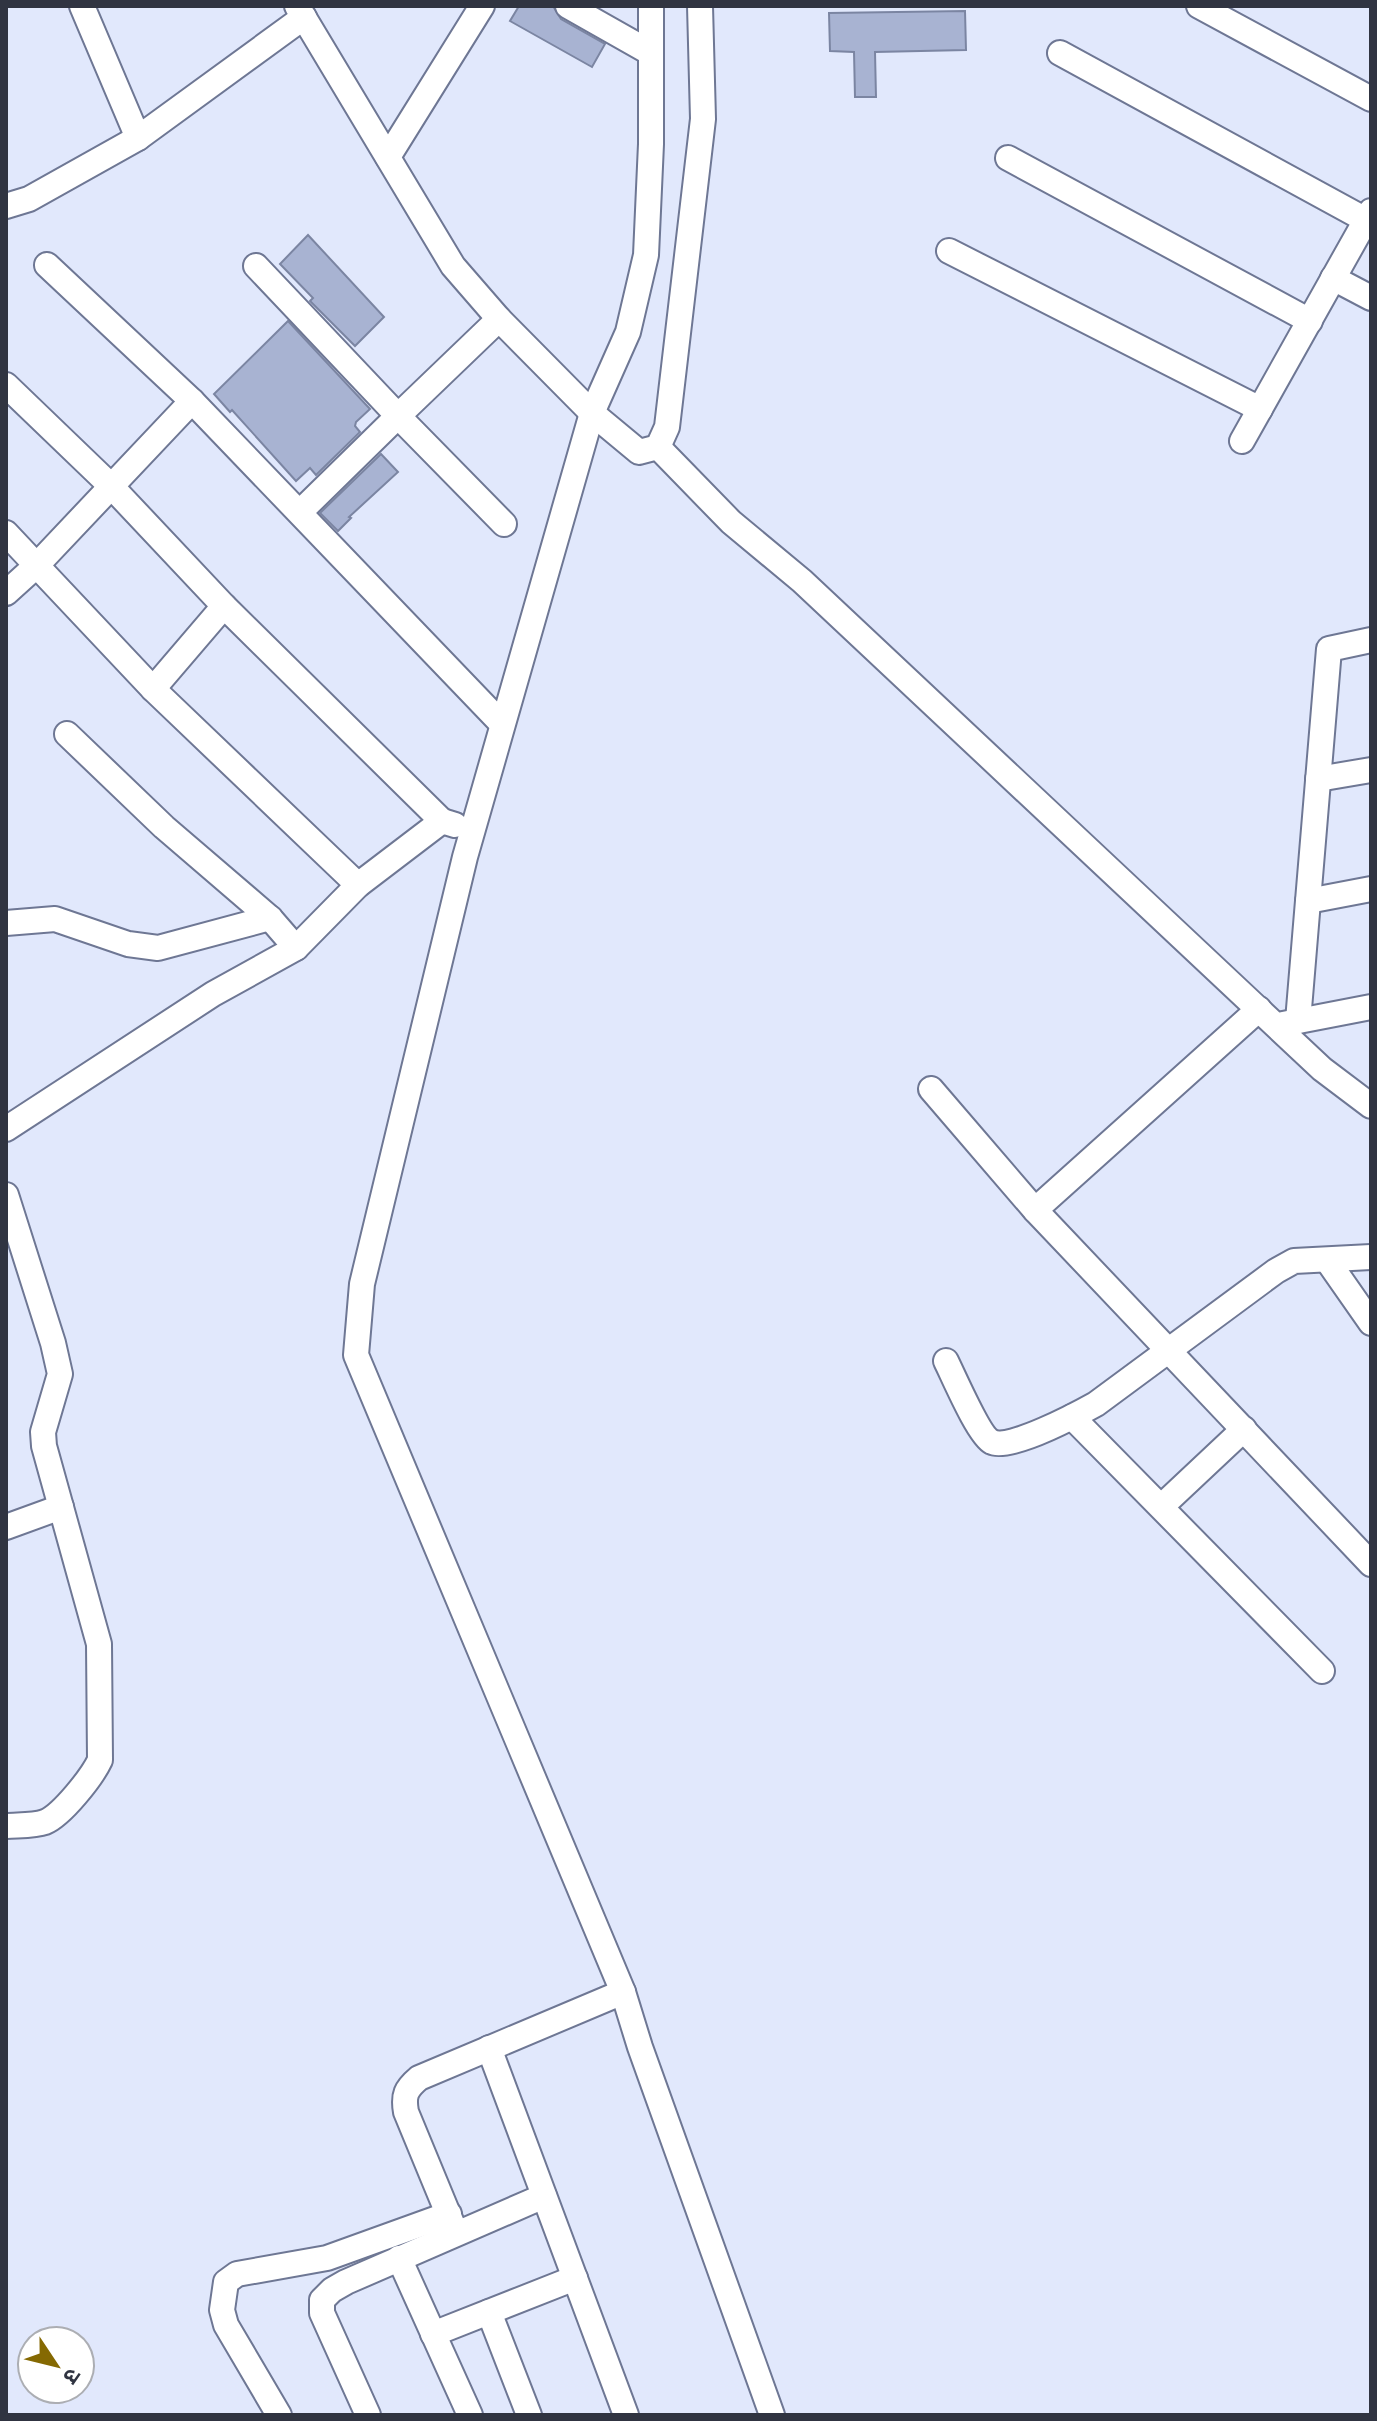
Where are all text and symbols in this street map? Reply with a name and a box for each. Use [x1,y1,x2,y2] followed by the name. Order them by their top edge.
[16,2325,96,2405] north arrow
[58,2364,88,2391] text: उ

